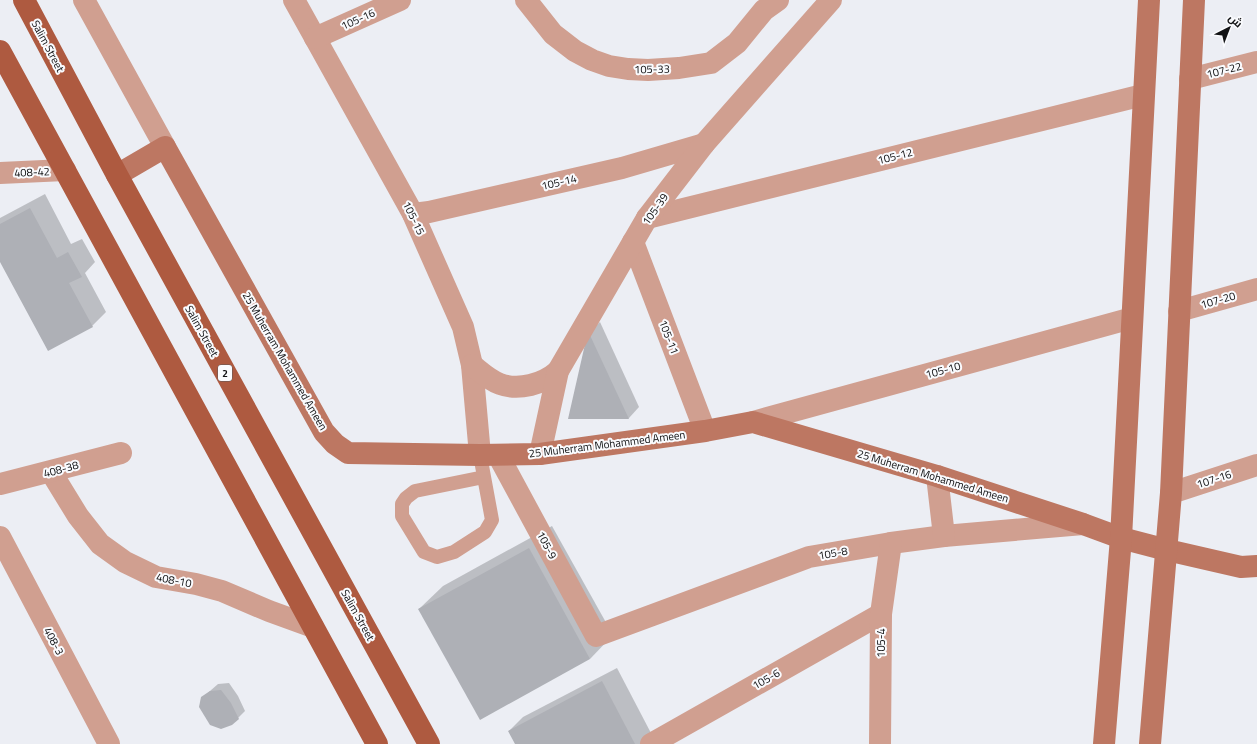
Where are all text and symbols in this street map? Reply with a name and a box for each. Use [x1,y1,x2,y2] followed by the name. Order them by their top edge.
[338,3,378,35] street label: 105-16
[1209,8,1249,48] north arrow
[1224,8,1248,33] text: ش
[26,16,70,76] street label: Salim Street
[1204,56,1244,84] street label: 107-22
[634,59,670,79] street label: 105-33
[875,142,915,170] street label: 105-12
[14,161,50,183] street label: 408-42
[539,168,579,196] street label: 105-14
[637,189,673,229] street label: 105-39
[397,198,431,238] street label: 105-15
[1198,285,1238,315] street label: 107-20
[237,288,333,434] street label: 25 Muherram Mohammed Ameen
[180,301,225,361] street label: Salim Street
[653,317,685,357] street label: 105-11
[923,356,963,384] street label: 105-10
[218,365,232,381] road number: 2
[528,424,686,464] street label: 25 Muherram Mohammed Ameen
[855,443,1011,509] street label: 25 Muherram Mohammed Ameen
[41,455,81,483] street label: 408-38
[1194,464,1234,494] street label: 107-16
[531,527,563,563] street label: 105-9
[817,541,849,565] street label: 105-8
[155,567,193,593] street label: 408-10
[336,585,381,645] street label: Salim Street
[38,623,70,659] street label: 408-3
[871,628,891,658] street label: 105-4
[748,663,784,695] street label: 105-6

